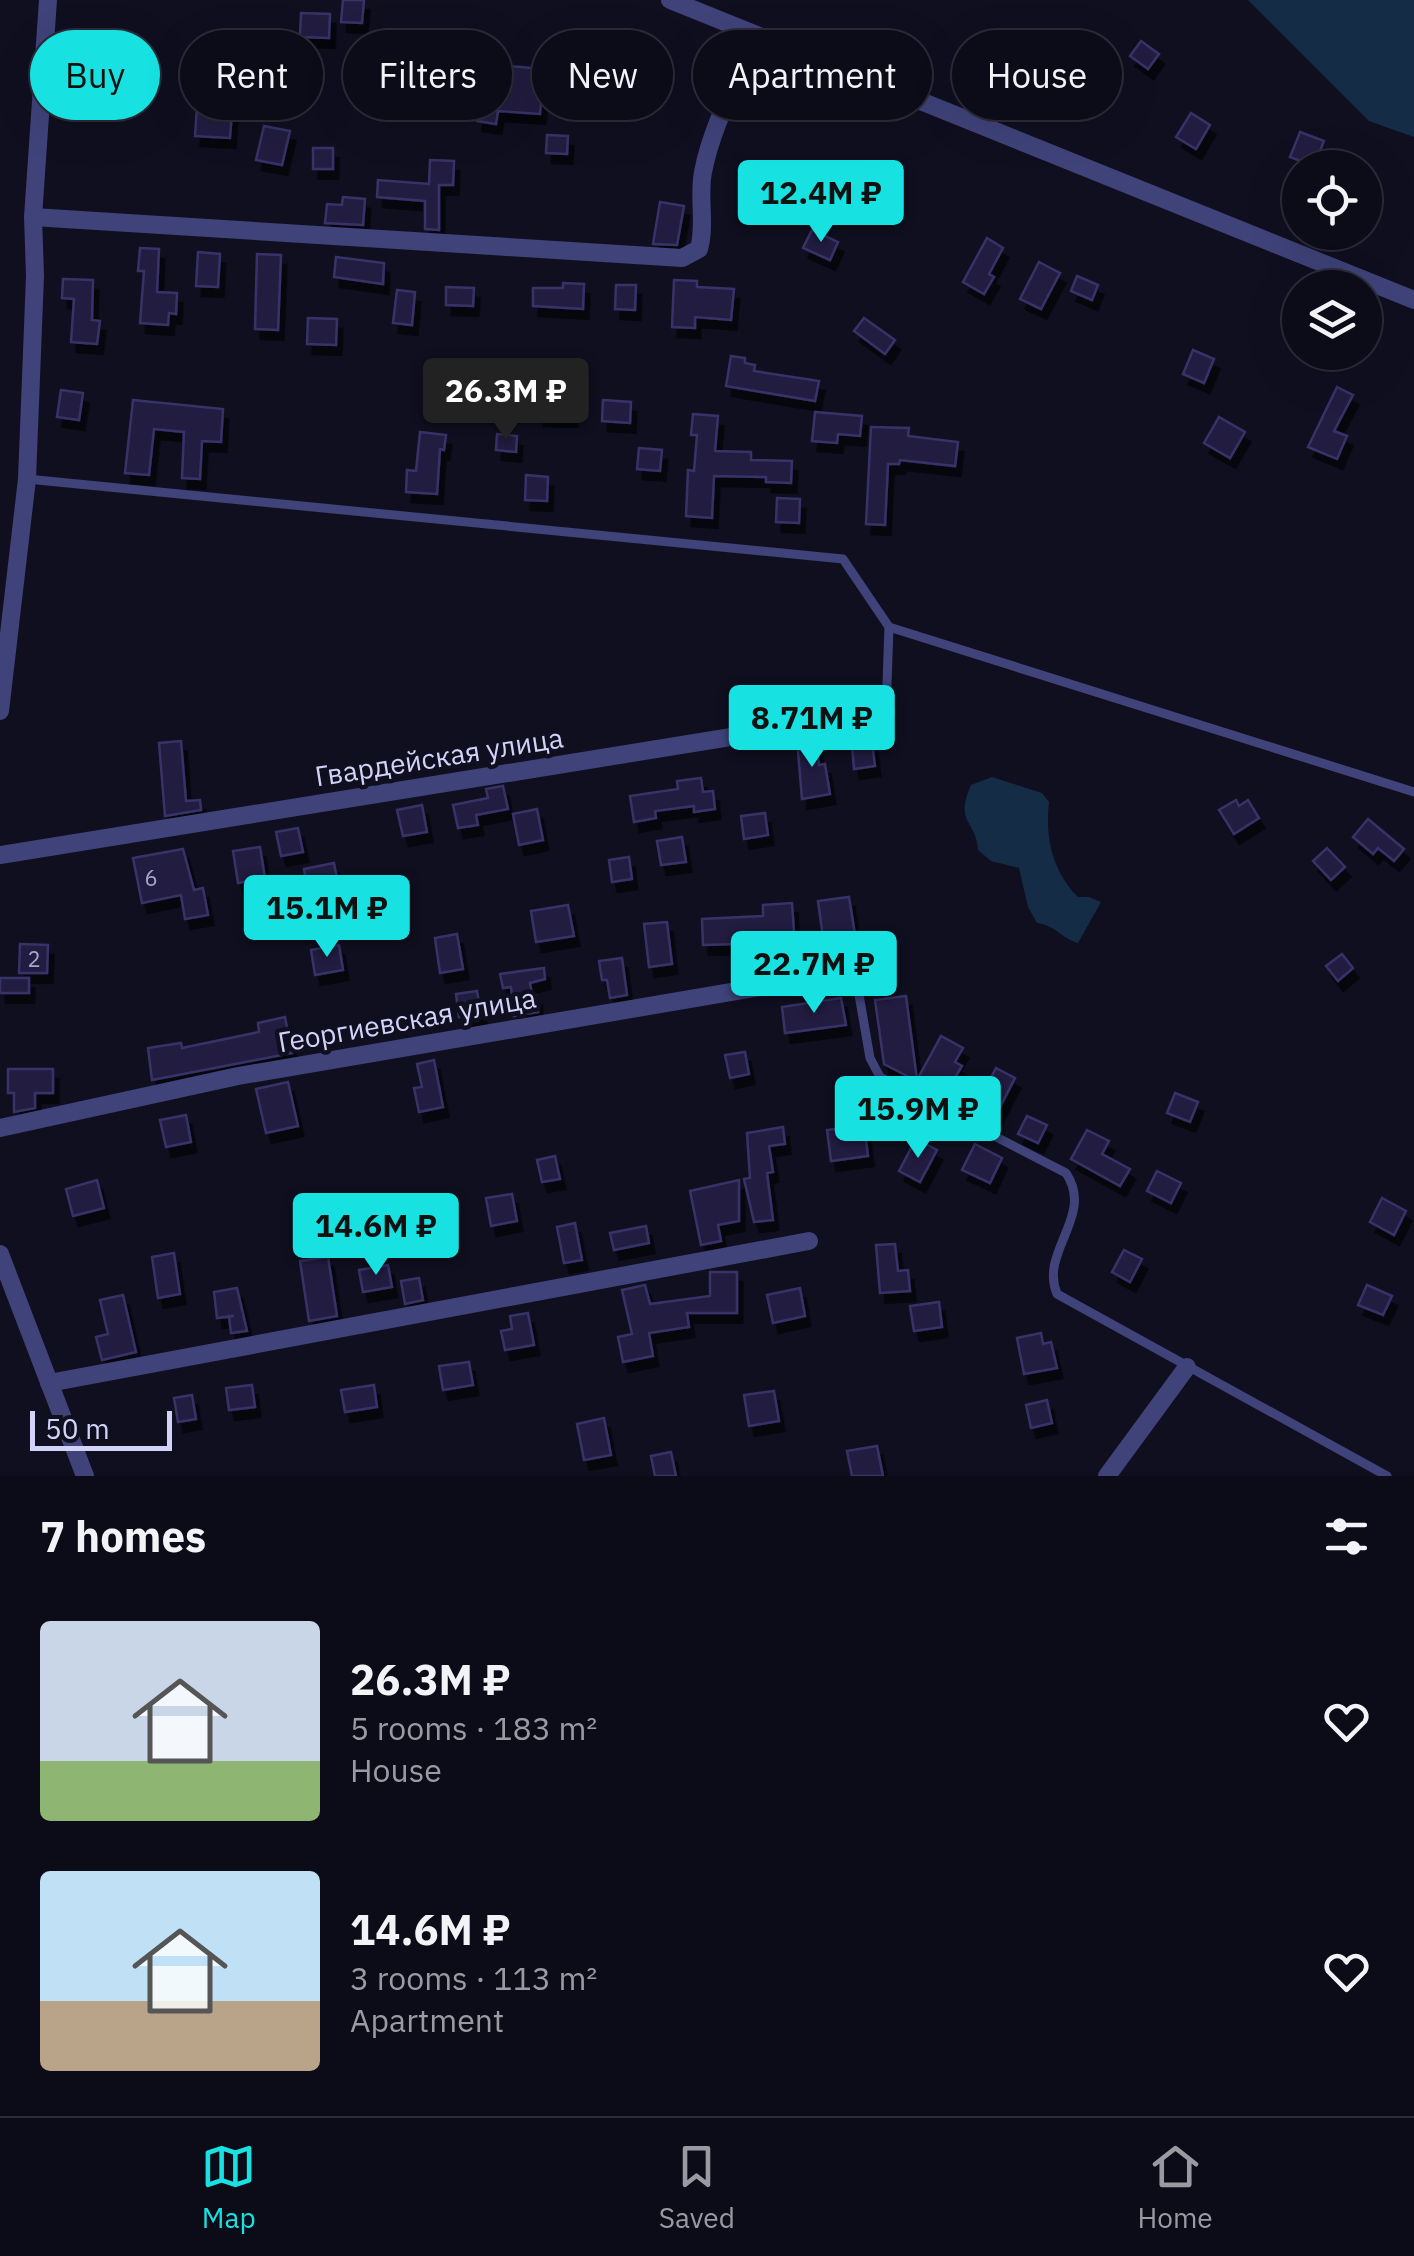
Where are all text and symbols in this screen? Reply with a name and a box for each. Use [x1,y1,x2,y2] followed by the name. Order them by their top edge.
[30,30,160,120] chip: Buy
[180,30,323,120] chip: Rent
[343,30,512,120] chip: Filters
[532,30,673,120] chip: New
[693,30,932,120] chip: Apartment
[952,30,1122,120] chip: House
[1282,150,1382,370] map controls
[1282,150,1382,250] button: locate
[729,160,913,245] pin: 12.4M ₽
[760,171,882,213] text: 12.4M ₽
[1282,270,1382,370] button: layers
[414,358,598,443] pin: 26.3M ₽
[445,369,567,411] text: 26.3M ₽
[720,685,904,770] pin: 8.71M ₽
[751,696,873,738] text: 8.71M ₽
[312,719,566,794] street label: Гвардейская улица
[144,863,158,892] house number: 6
[235,875,419,960] pin: 15.1M ₽
[266,886,388,928] text: 15.1M ₽
[722,931,906,1016] pin: 22.7M ₽
[753,942,875,984] text: 22.7M ₽
[27,944,41,973] house number: 2
[275,979,539,1060] street label: Георгиевская улица
[826,1076,1010,1161] pin: 15.9M ₽
[857,1087,979,1129] text: 15.9M ₽
[284,1193,468,1278] pin: 14.6M ₽
[315,1204,437,1246] text: 14.6M ₽
[30,1406,172,1450] scale bar
[45,1410,110,1447] text: 50 m
[40,1509,206,1564] text: 7 homes
[1319,1509,1374,1564] icon: filters
[350,1652,511,1707] text: 26.3M ₽
[120,1661,240,1781] icon: home
[1319,1694,1374,1749] icon: heart
[350,1707,597,1749] text: 5 rooms · 183 m²
[350,1749,442,1791] text: House
[350,1902,511,1957] text: 14.6M ₽
[120,1911,240,2031] icon: home
[1319,1944,1374,1999] icon: heart
[350,1957,597,1999] text: 3 rooms · 113 m²
[350,1999,504,2041] text: Apartment
[201,2139,256,2236] tab: Map
[659,2139,735,2236] tab: Saved
[1137,2139,1213,2236] tab: Home

